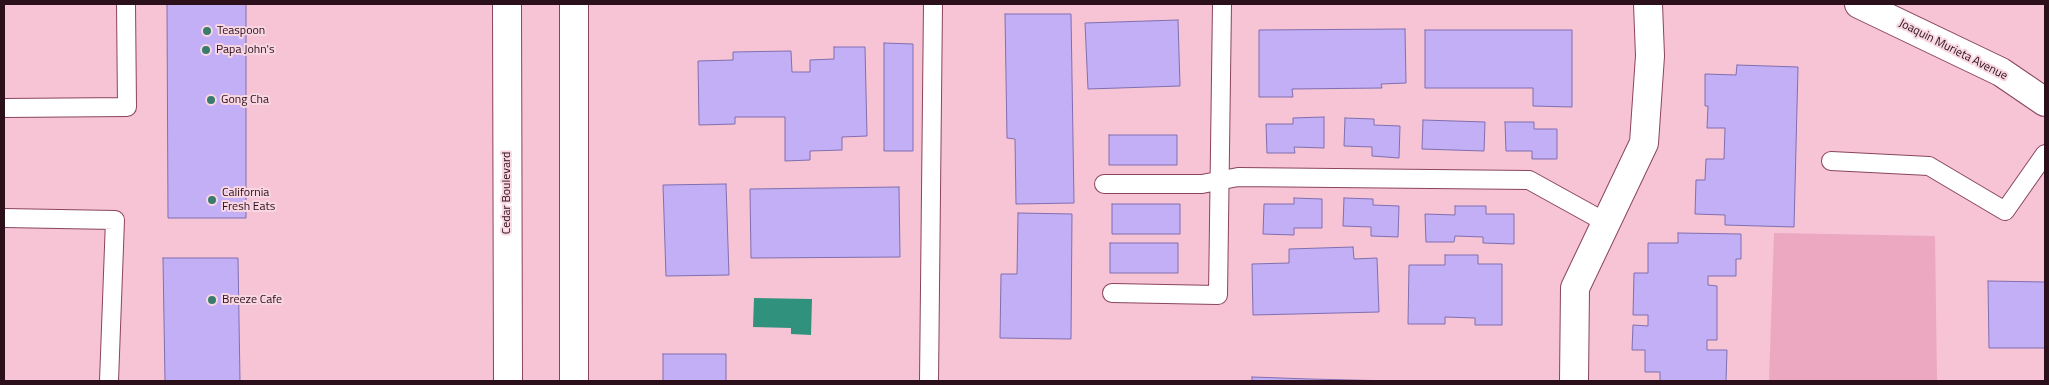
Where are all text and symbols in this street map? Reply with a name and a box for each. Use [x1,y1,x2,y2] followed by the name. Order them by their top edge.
[1896,16,2010,84] street label: Joaquin Murieta Avenue
[217,24,265,38] place label: Teaspoon
[201,25,213,37] marker: Teaspoon
[216,43,275,57] place label: Papa John's
[200,44,212,56] marker: Papa John's
[221,93,269,107] place label: Gong Cha
[205,94,217,106] marker: Gong Cha
[500,152,514,234] street label: Cedar Boulevard
[222,186,275,214] place label: California Fresh Eats
[206,194,218,206] marker: California Fresh Eats
[222,293,282,307] place label: Breeze Cafe
[206,294,218,306] marker: Breeze Cafe

